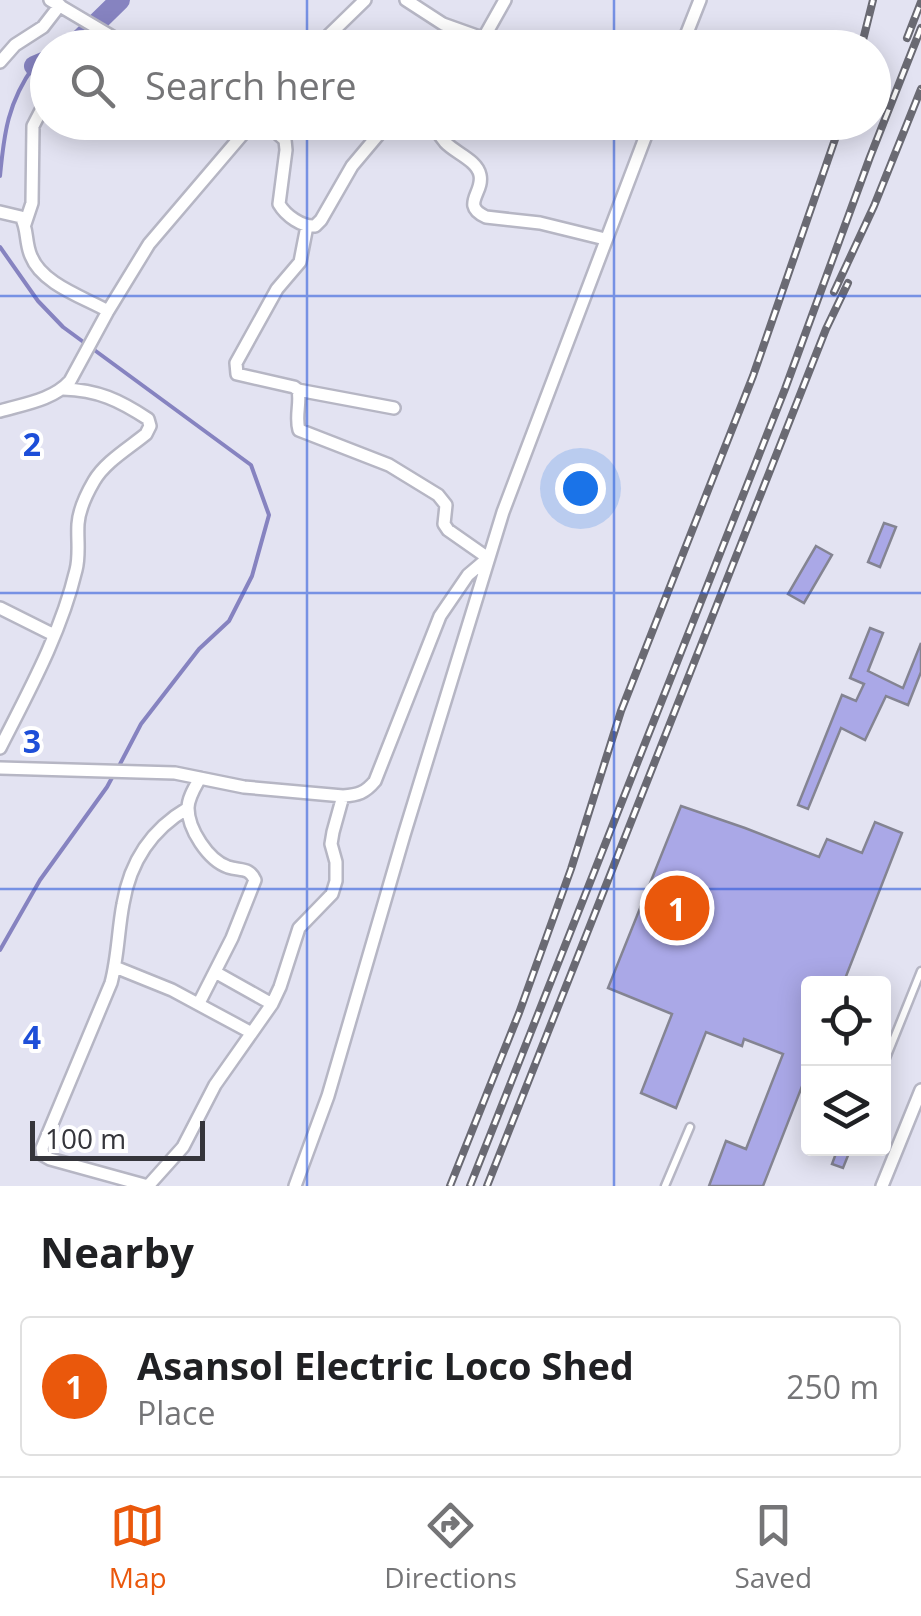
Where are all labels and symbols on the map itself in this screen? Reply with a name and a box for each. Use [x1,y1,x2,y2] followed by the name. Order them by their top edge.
[23,422,41,465] text: 2
[555,463,606,514] your location
[23,719,41,762] text: 3
[644,870,710,946] pin: 1
[23,1015,41,1058] text: 4
[30,1116,205,1160] scale bar

